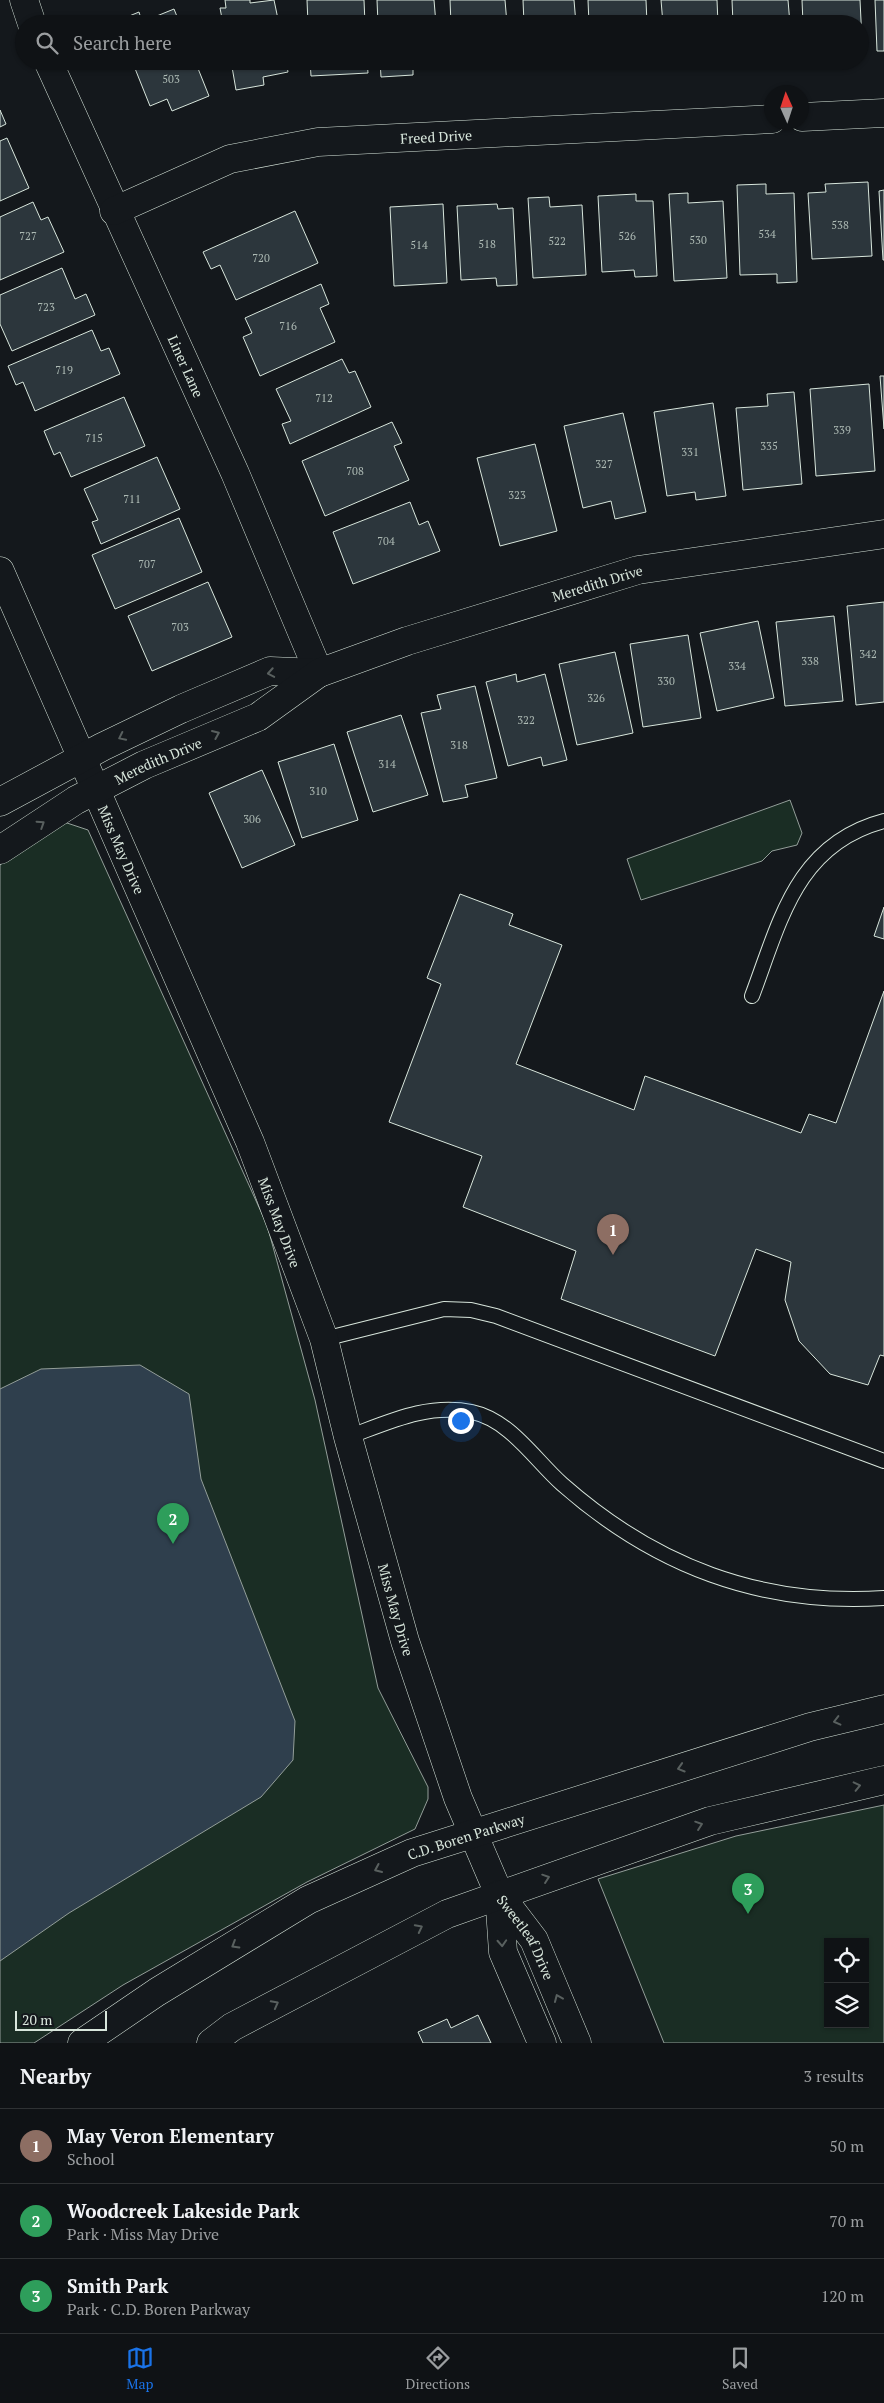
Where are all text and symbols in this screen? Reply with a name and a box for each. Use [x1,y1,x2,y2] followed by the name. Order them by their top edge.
[15,15,869,70] search box
[33,29,61,57] icon: search
[73,30,172,55] text: Search here
[162,72,180,86] house number: 503
[764,85,809,130] north arrow
[400,125,472,147] street label: Freed Drive
[831,218,849,232] house number: 538
[758,227,776,241] house number: 534
[19,229,37,243] house number: 727
[618,229,636,243] house number: 526
[689,233,707,247] house number: 530
[548,234,566,248] house number: 522
[478,237,496,251] house number: 518
[410,238,428,252] house number: 514
[252,251,270,265] house number: 720
[37,300,55,314] house number: 723
[279,319,297,333] house number: 716
[164,332,209,400] street label: Liner Lane
[55,363,73,377] house number: 719
[315,391,333,405] house number: 712
[833,423,851,437] house number: 339
[85,431,103,445] house number: 715
[760,439,778,453] house number: 335
[681,445,699,459] house number: 331
[595,457,613,471] house number: 327
[346,464,364,478] house number: 708
[508,488,526,502] house number: 323
[123,492,141,506] house number: 711
[377,534,395,548] house number: 704
[138,557,156,571] house number: 707
[550,560,644,605] street label: Meredith Drive
[171,620,189,634] house number: 703
[859,647,877,661] house number: 342
[801,654,819,668] house number: 338
[728,659,746,673] house number: 334
[266,667,275,677] one-way arrow
[657,674,675,688] house number: 330
[587,691,605,705] house number: 326
[517,713,535,727] house number: 322
[211,730,220,741] one-way arrow
[118,731,127,741] one-way arrow
[111,732,204,788] street label: Meredith Drive
[450,738,468,752] house number: 318
[378,757,396,771] house number: 314
[309,784,327,798] house number: 310
[94,802,150,897] street label: Miss May Drive
[243,812,261,826] house number: 306
[35,820,44,830] one-way arrow
[255,1174,306,1270] street label: Miss May Drive
[597,1214,629,1255] pin: 1
[448,1408,474,1434] your location
[157,1503,189,1544] pin: 2
[374,1561,419,1658] street label: Miss May Drive
[833,1715,841,1725] one-way arrow
[678,1762,686,1772] one-way arrow
[852,1781,861,1792] one-way arrow
[404,1808,528,1864] street label: C.D. Boren Parkway
[694,1821,703,1831] one-way arrow
[374,1862,383,1873] one-way arrow
[732,1873,764,1914] pin: 3
[541,1874,549,1884] one-way arrow
[493,1891,559,1982] street label: Sweetleaf Drive
[414,1924,423,1934] one-way arrow
[231,1938,240,1948] one-way arrow
[824,1938,869,2028] map controls
[824,1938,869,1983] button: locate
[497,1939,508,1947] one-way arrow
[824,1983,869,2028] button: layers
[554,1994,564,2003] one-way arrow
[270,2000,279,2010] one-way arrow
[15,2008,108,2031] scale bar
[22,2010,52,2029] text: 20 m
[20,2062,91,2090] text: Nearby
[804,2065,864,2087] text: 3 results
[67,2123,274,2148] text: May Veron Elementary
[31,2135,41,2157] text: 1
[829,2135,864,2157] text: 50 m
[67,2148,115,2170] text: School
[67,2198,299,2223] text: Woodcreek Lakeside Park
[31,2210,41,2232] text: 2
[829,2210,864,2232] text: 70 m
[67,2223,219,2245] text: Park · Miss May Drive
[67,2273,168,2298] text: Smith Park
[31,2285,41,2307] text: 3
[821,2285,864,2307] text: 120 m
[67,2298,250,2320] text: Park · C.D. Boren Parkway
[126,2344,154,2393] tab: Map
[406,2344,470,2393] tab: Directions
[722,2344,758,2393] tab: Saved

